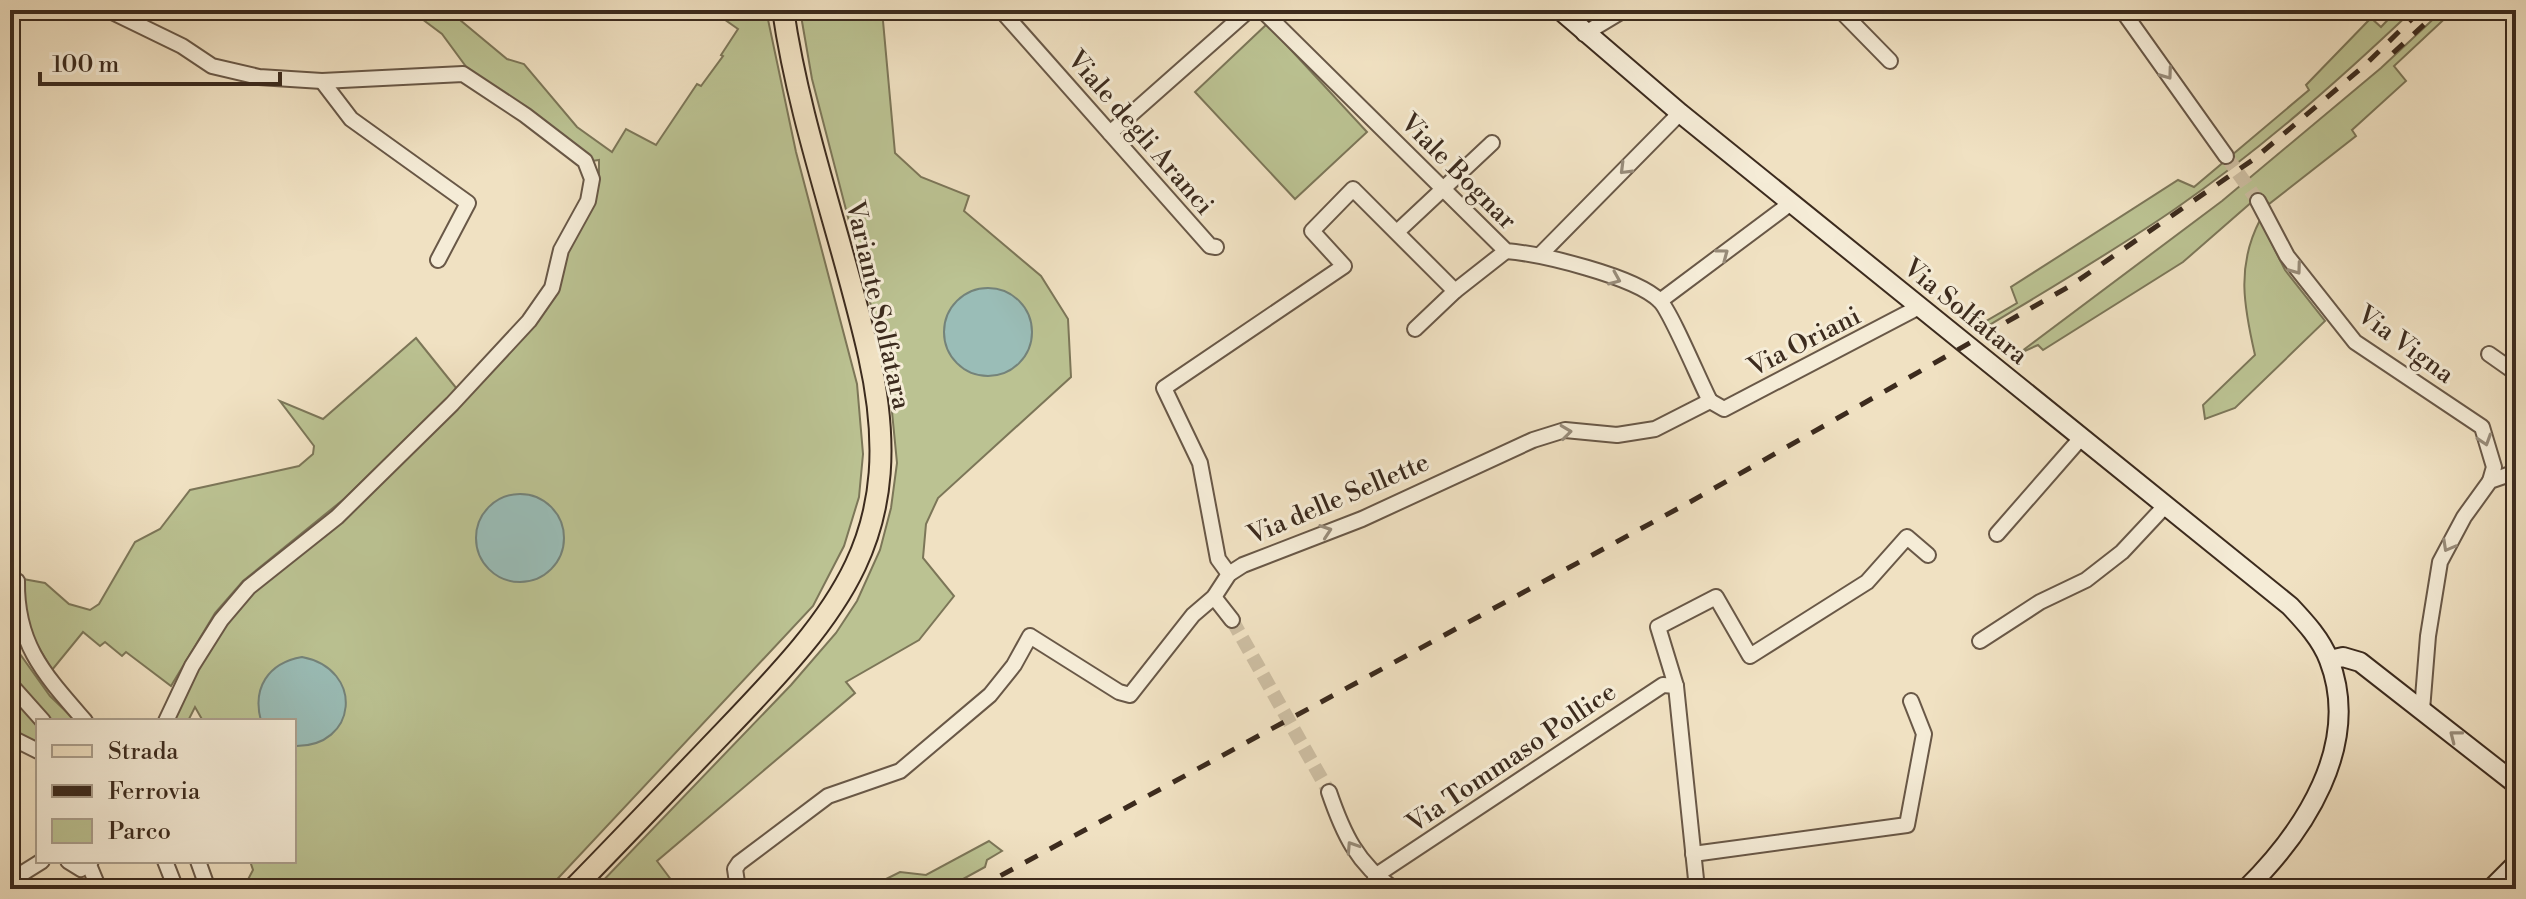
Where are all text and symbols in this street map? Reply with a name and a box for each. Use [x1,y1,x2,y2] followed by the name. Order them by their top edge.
[40,36,280,86] scale bar
[1059,43,1220,221] street label: Viale degli Aranci
[52,50,119,80] text: 100 m
[2157,65,2172,80] one-way arrow
[1393,106,1523,237] street label: Viale Bognar
[1620,160,1635,174] one-way arrow
[838,197,918,413] street label: Variante Solfatara
[1714,250,1729,264] one-way arrow
[1896,251,2035,372] street label: Via Solfatara
[2286,261,2301,275] one-way arrow
[1607,269,1621,286] one-way arrow
[2350,298,2461,391] street label: Via Vigna
[1742,300,1866,384] street label: Via Oriani
[1559,424,1572,441] one-way arrow
[2476,432,2492,446] one-way arrow
[1242,446,1434,552] street label: Via delle Sellette
[1319,525,1333,541] one-way arrow
[2442,538,2458,552] one-way arrow
[1400,676,1622,840] street label: Via Tommaso Pollice
[36,719,296,863] legend
[2449,731,2464,745] one-way arrow
[108,737,179,767] text: Strada
[108,777,201,807] text: Ferrovia
[108,817,171,847] text: Parco
[1347,841,1362,856] one-way arrow

